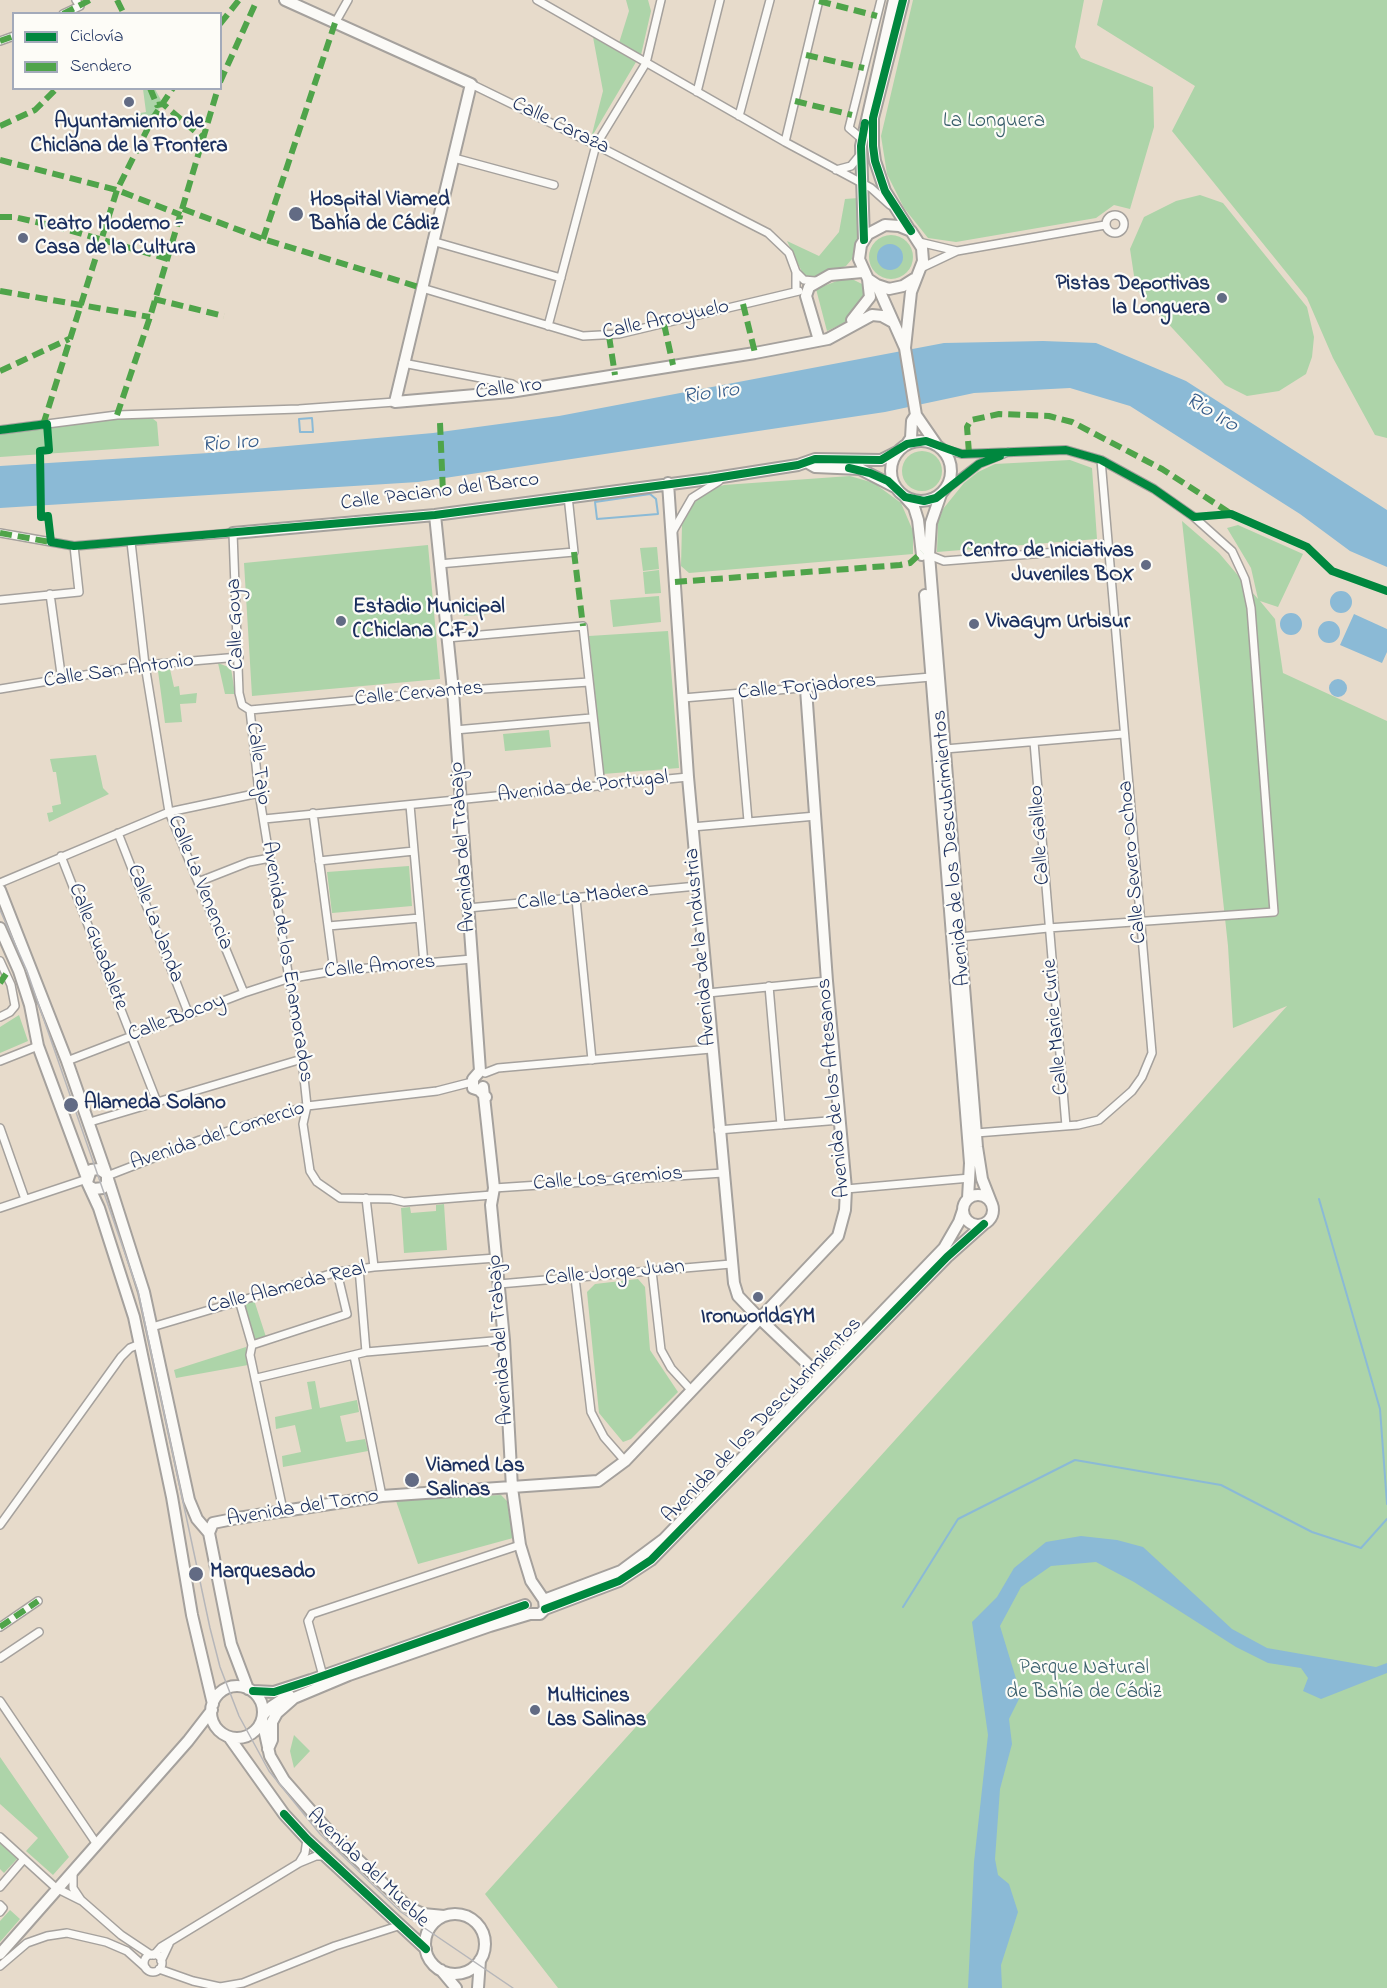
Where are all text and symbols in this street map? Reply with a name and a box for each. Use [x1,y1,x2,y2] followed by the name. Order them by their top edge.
[12,12,222,90] legend
[70,24,123,50] text: Ciclovía
[70,54,132,80] text: Sendero
[507,93,613,161] street label: Calle Caraza
[122,95,136,109] marker: Ayuntamiento de Chiclana de la Frontera
[943,110,1045,136] park label: La Longuera
[30,111,228,161] place label: Ayuntamiento de Chiclana de la Frontera
[310,189,450,239] place label: Hospital Viamed Bahía de Cádiz
[287,205,305,223] marker: Hospital Viamed Bahía de Cádiz
[35,213,196,263] place label: Teatro Moderno - Casa de la Cultura
[16,231,30,245] marker: Teatro Moderno - Casa de la Cultura
[1056,273,1210,323] place label: Pistas Deportivas la Longuera
[1215,291,1229,305] marker: Pistas Deportivas la Longuera
[600,295,732,347] street label: Calle Arroyuelo
[474,373,544,407] street label: Calle Iro
[681,378,741,412] water label: Rio Iro
[1180,388,1242,440] water label: Rio Iro
[201,430,259,460] water label: Rio Iro
[339,468,541,518] street label: Calle Paciano del Barco
[962,540,1134,590] place label: Centro de Iniciativas Juveniles BOX
[1139,558,1153,572] marker: Centro de Iniciativas Juveniles BOX
[223,578,251,670] street label: Calle Goya
[353,596,505,646] place label: Estadio Municipal (Chiclana C.F.)
[986,611,1130,637] place label: VivaGym Urbisur
[334,614,348,628] marker: Estadio Municipal (Chiclana C.F.)
[967,617,981,631] marker: VivaGym Urbisur
[42,649,196,695] street label: Calle San Antonio
[737,669,877,707] street label: Calle Forjadores
[354,677,484,713] street label: Calle Cervantes
[928,709,978,987] street label: Avenida de los Descubrimientos
[239,721,275,807] street label: Calle Tajo
[445,761,483,933] street label: Avenida del Trabajo
[496,766,670,810] street label: Avenida de Portugal
[1114,779,1154,945] street label: Calle Severo Ochoa
[1025,784,1057,886] street label: Calle Galileo
[161,812,237,954] street label: Calle La Venencia
[255,840,317,1084] street label: Avenida de los Enamorados
[681,847,723,1047] street label: Avenida de la Industria
[120,862,188,986] street label: Calle La Janda
[516,879,650,917] street label: Calle La Madera
[61,880,133,1014] street label: Calle Guadalete
[323,951,437,985] street label: Calle Amores
[1038,958,1076,1096] street label: Calle Marie Curie
[813,977,857,1199] street label: Avenida de los Artesanos
[125,989,229,1049] street label: Calle Bocoy
[84,1092,226,1118] place label: Alameda Solano
[62,1096,80,1114] marker: Alameda Solano
[127,1097,309,1177] street label: Avenida del Comercio
[532,1162,684,1198] street label: Calle Los Gremios
[483,1254,521,1426] street label: Avenida del Trabajo
[544,1255,686,1293] street label: Calle Jorge Juan
[205,1257,369,1321] street label: Calle Alameda Real
[751,1290,765,1304] marker: IronworldGYM
[701,1306,815,1332] place label: IronworldGYM
[658,1313,868,1529] street label: Avenida de los Descubrimientos
[426,1455,525,1505] place label: Viamed Las Salinas
[403,1471,421,1489] marker: Viamed Las Salinas
[225,1485,381,1533] street label: Avenida del Torno
[210,1561,315,1587] place label: Marquesado
[187,1565,205,1583] marker: Marquesado
[1006,1657,1162,1707] park label: Parque Natural de Bahía de Cádiz
[547,1685,647,1735] place label: Multicines Las Salinas
[528,1703,542,1717] marker: Multicines Las Salinas
[300,1804,434,1934] street label: Avenida del Mueble

